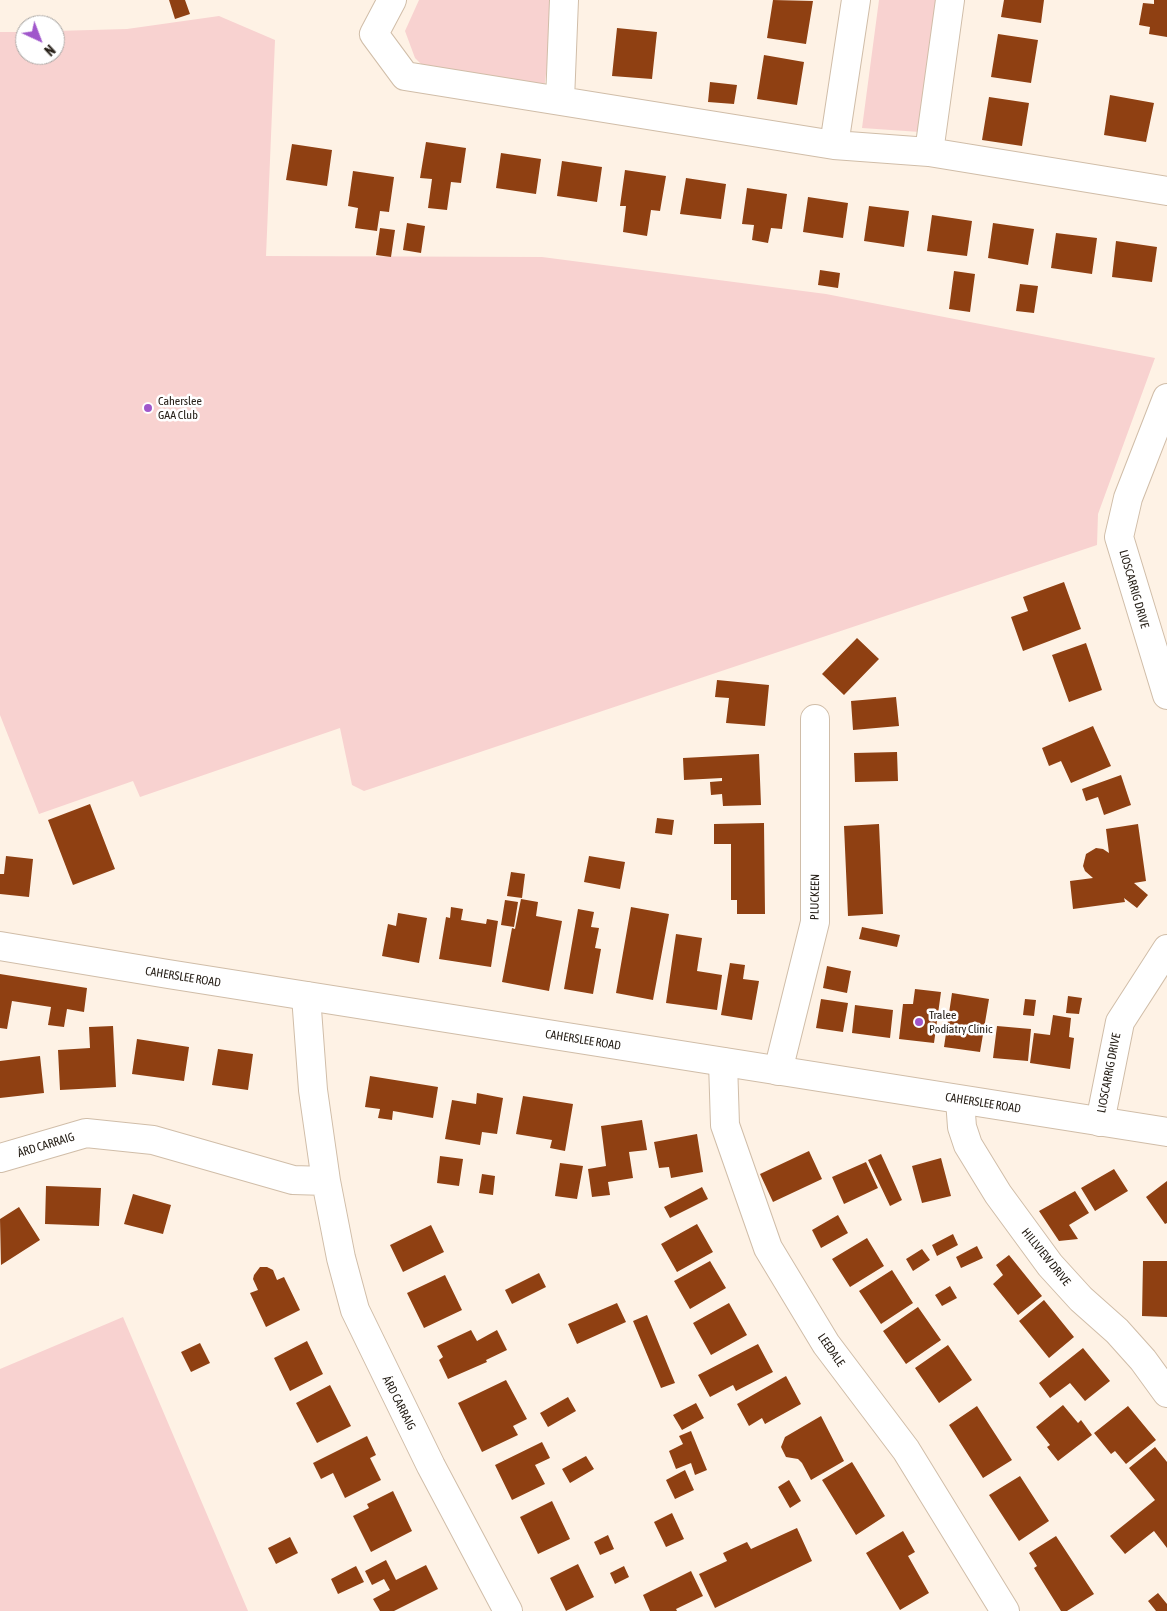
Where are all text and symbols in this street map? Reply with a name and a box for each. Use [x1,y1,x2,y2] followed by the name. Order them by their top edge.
[15,15,65,65] north arrow
[41,42,58,59] text: N
[158,394,202,422] place label: Caherslee GAA Club
[142,402,154,414] marker: Caherslee GAA Club
[1116,548,1152,630] street label: LIOSCARRIG DRIVE
[807,874,823,920] street label: PLUCKEEN
[144,964,222,990] street label: CAHERSLEE ROAD
[929,1008,992,1036] place label: Tralee Podiatry Clinic
[913,1016,925,1028] marker: Tralee Podiatry Clinic
[544,1027,622,1053] street label: CAHERSLEE ROAD
[1094,1032,1124,1114] street label: LIOSCARRIG DRIVE
[944,1090,1022,1116] street label: CAHERSLEE ROAD
[16,1130,76,1160] street label: ÁRD CARRAIG
[1018,1225,1074,1289] street label: HILLVIEW DRIVE
[814,1331,848,1369] street label: LEEDALE
[379,1374,419,1432] street label: ÁRD CARRAIG

